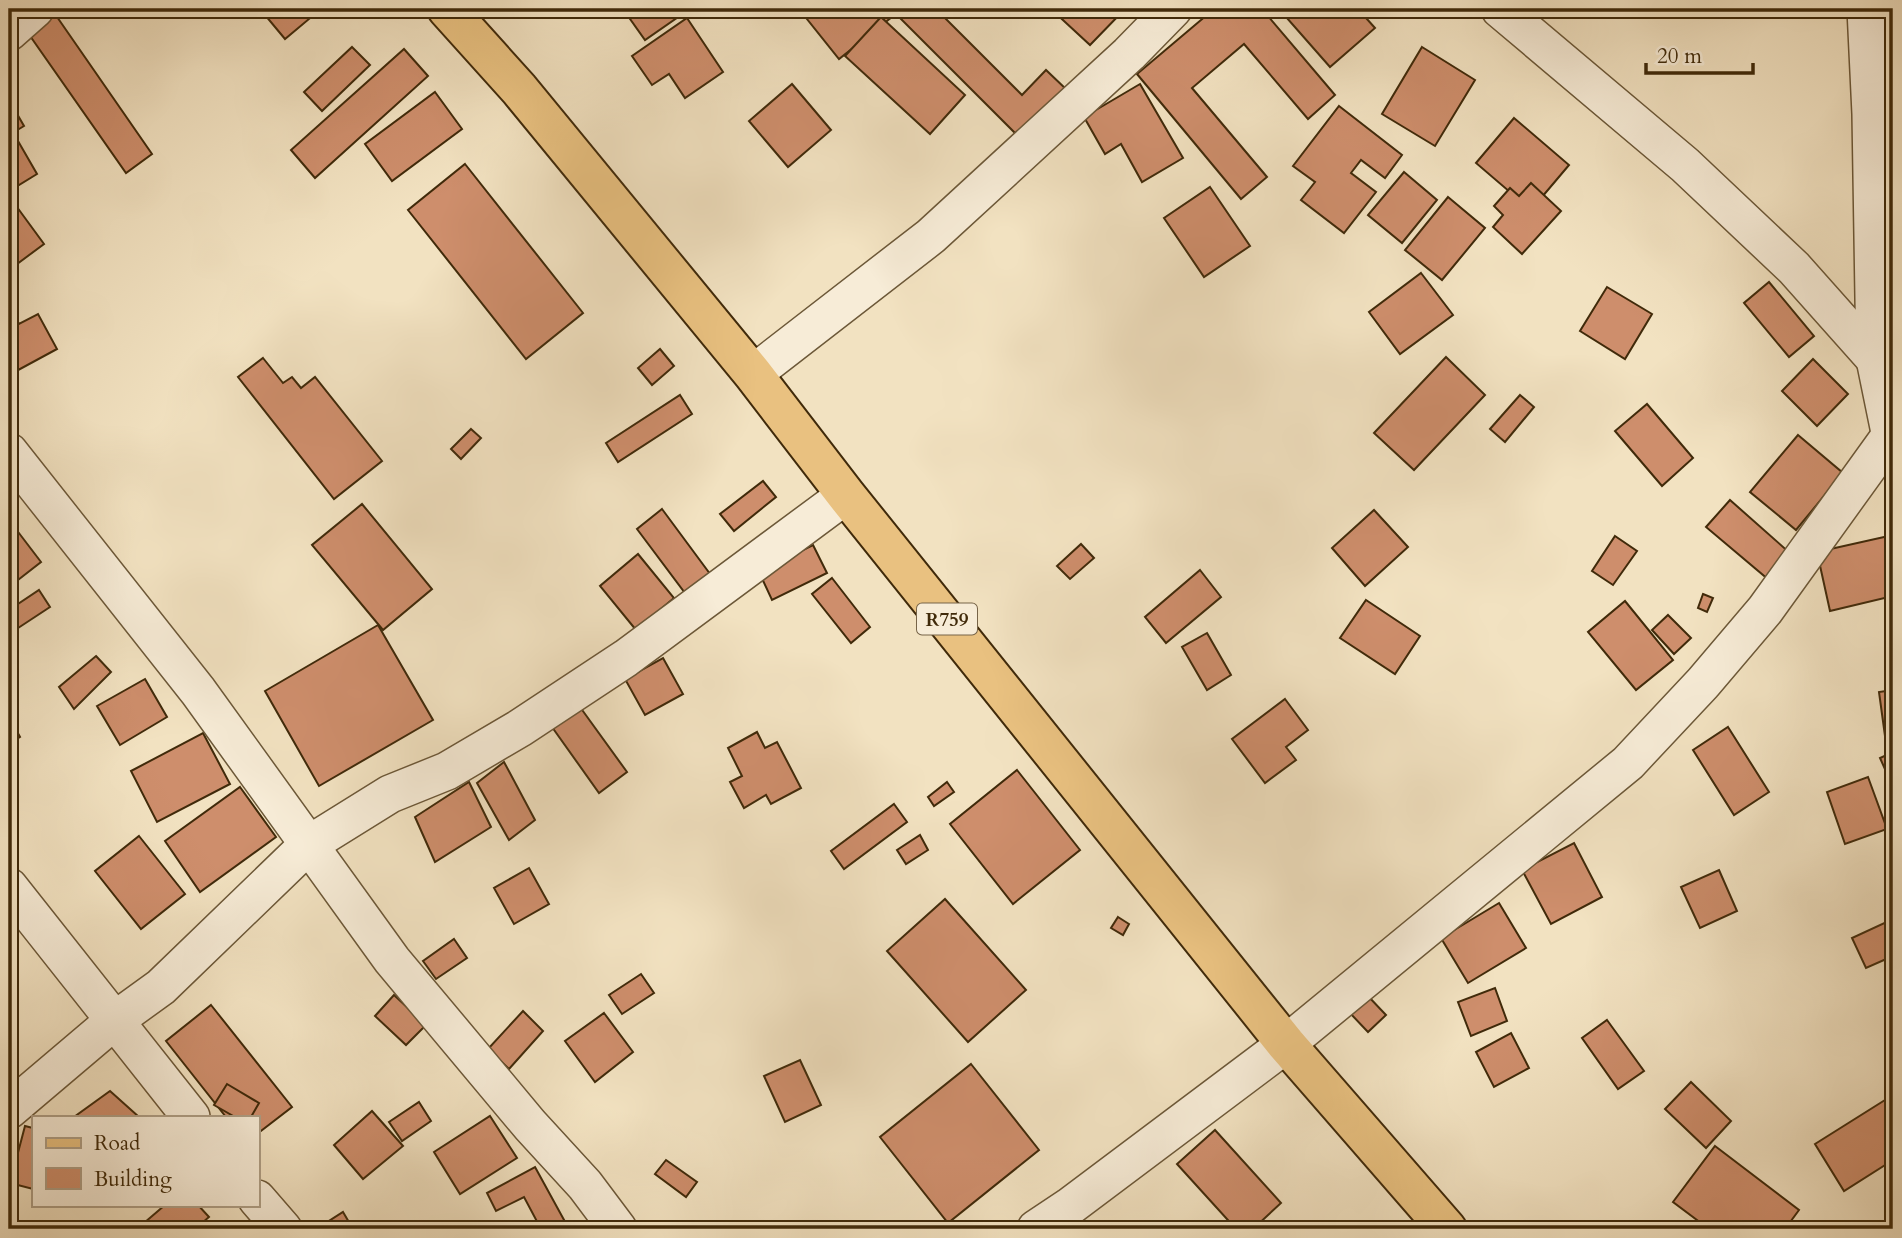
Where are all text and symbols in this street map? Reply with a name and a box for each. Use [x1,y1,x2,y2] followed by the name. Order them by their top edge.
[1646,32,1753,76] scale bar
[1657,42,1702,71] text: 20 m
[917,604,977,634] road number: R759
[32,1116,259,1206] legend
[94,1129,140,1158] text: Road
[94,1165,172,1194] text: Building

